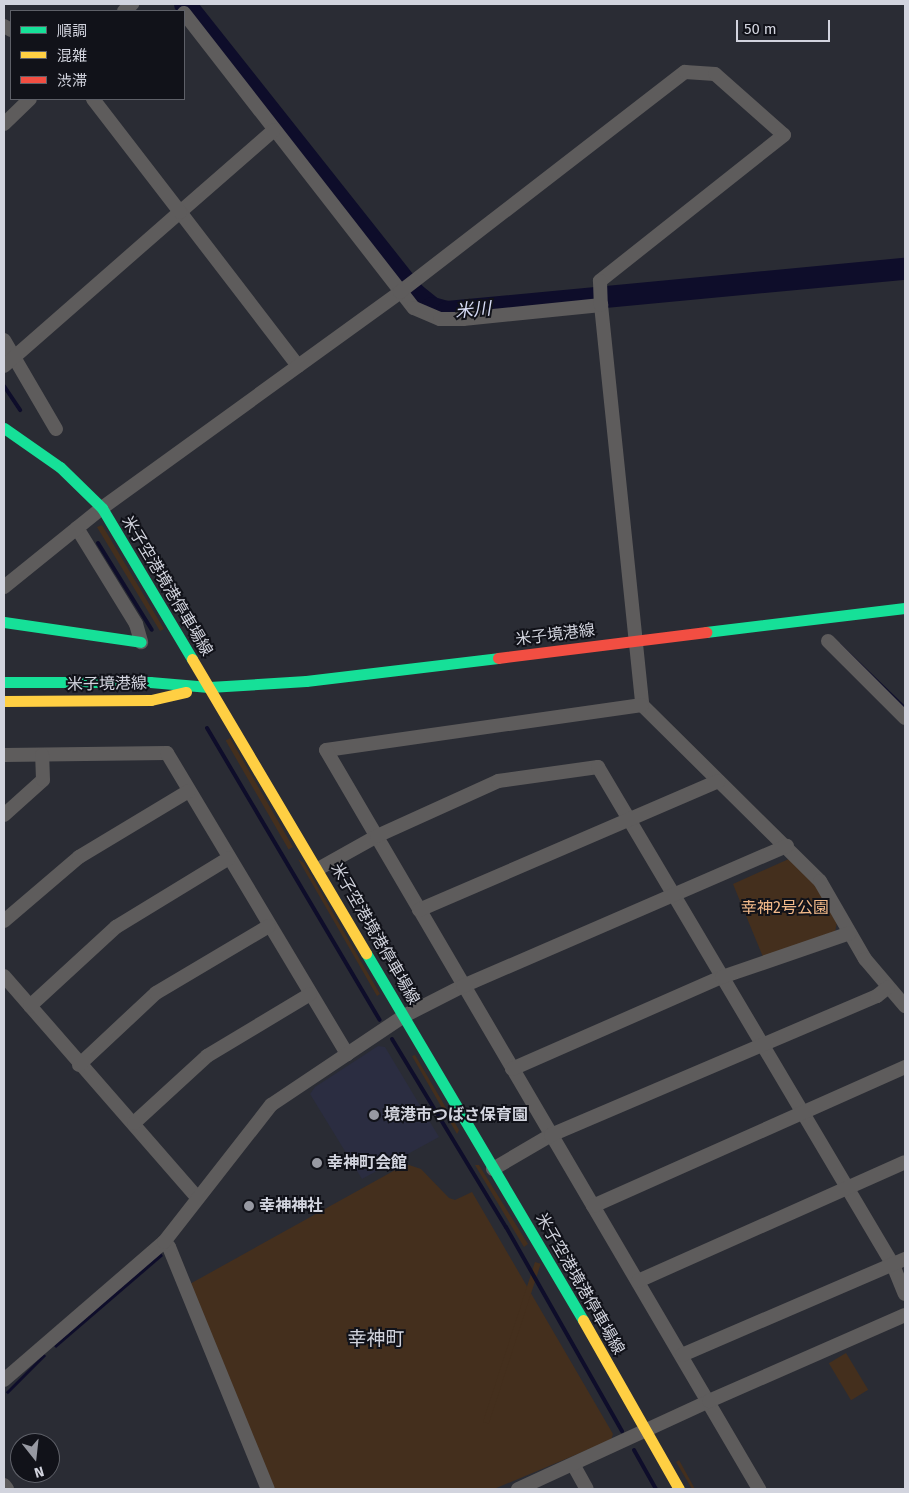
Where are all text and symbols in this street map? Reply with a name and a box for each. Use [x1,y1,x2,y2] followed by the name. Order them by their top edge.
[10,10,185,100] legend
[739,10,833,42] scale bar
[744,20,777,38] text: 50 m
[57,22,87,40] text: 順調
[57,47,87,65] text: 混雑
[57,72,87,90] text: 渋滞
[454,298,492,322] water label: 米川
[118,512,216,660] street label: 米子空港境港停車場線
[514,621,596,649] street label: 米子境港線
[67,674,147,694] street label: 米子境港線
[327,860,423,1008] street label: 米子空港境港停車場線
[741,898,829,918] park label: 幸神2号公園
[384,1105,528,1125] place label: 境港市つばさ保育園
[368,1109,380,1121] marker: 境港市つばさ保育園
[327,1153,407,1173] place label: 幸神町会館
[311,1157,323,1169] marker: 幸神町会館
[259,1196,323,1216] place label: 幸神神社
[243,1200,255,1212] marker: 幸神神社
[532,1210,628,1358] street label: 米子空港境港停車場線
[348,1328,404,1350] district label: 幸神町
[10,1433,60,1483] north arrow
[32,1462,46,1481] text: N

